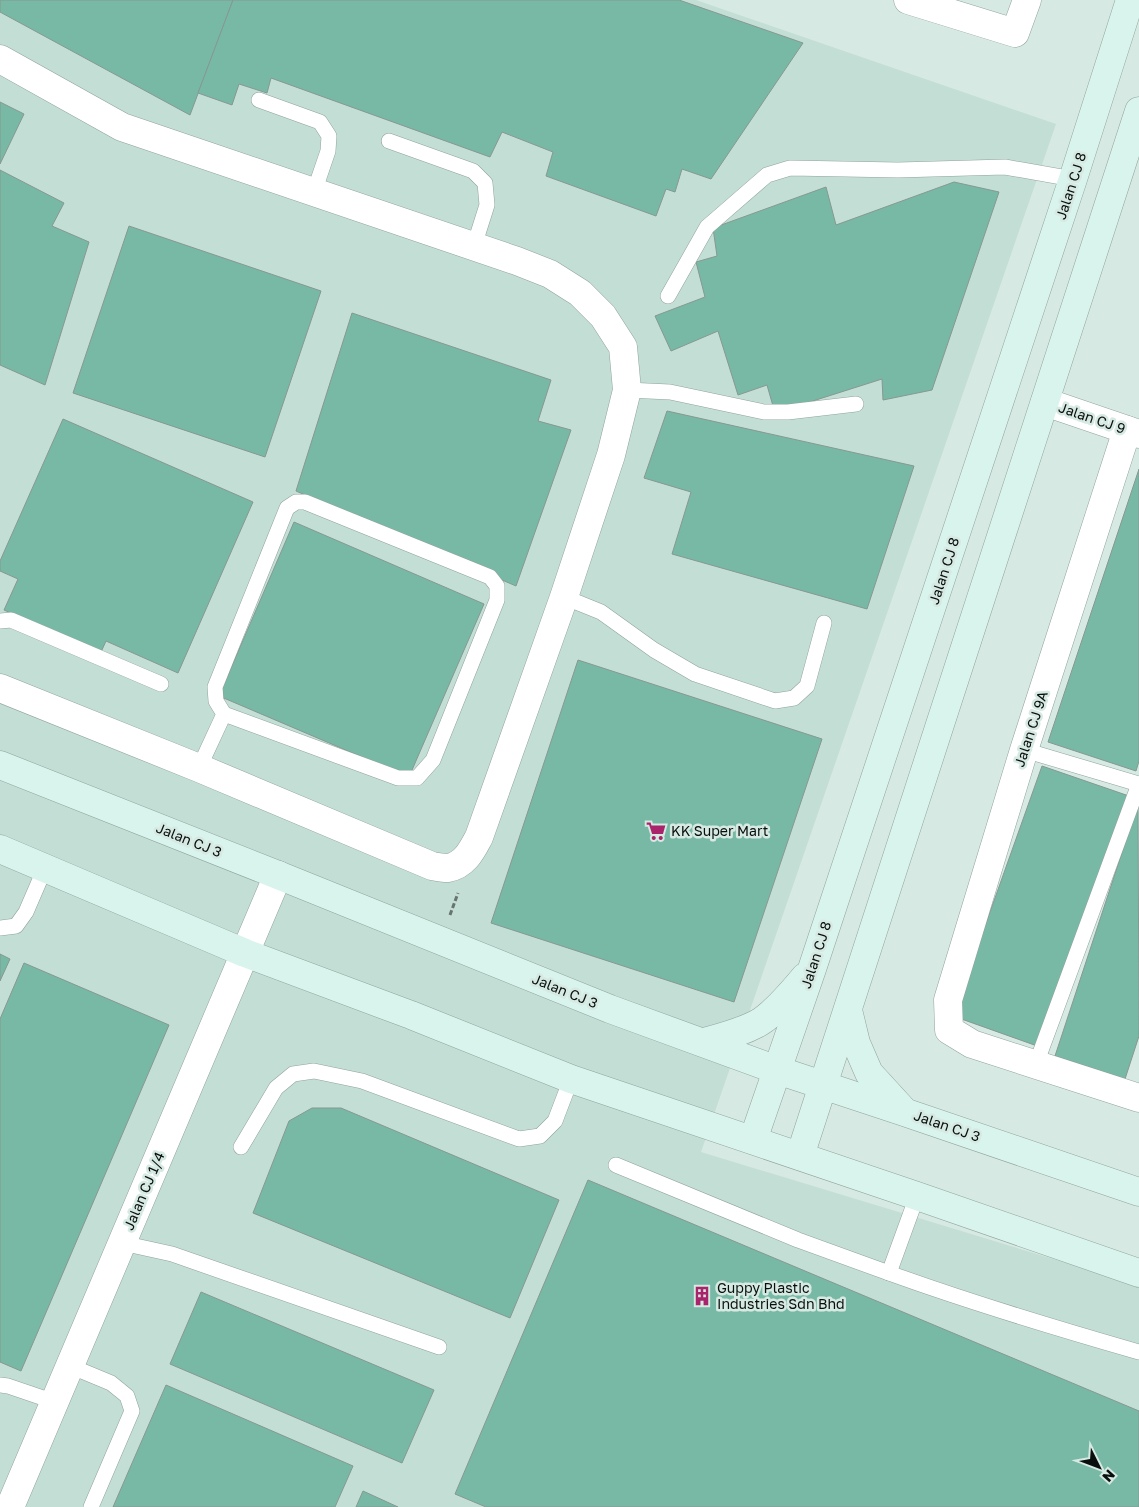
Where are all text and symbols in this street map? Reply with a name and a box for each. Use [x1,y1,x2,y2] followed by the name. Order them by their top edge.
[1052,150,1089,222] street label: Jalan CJ 8
[1057,398,1128,437] street label: Jalan CJ 9
[925,535,962,607] street label: Jalan CJ 8
[1010,688,1051,769] street label: Jalan CJ 9A
[154,819,224,860] street label: Jalan CJ 3
[645,820,667,842] supermarket icon: KK Super Mart
[671,822,768,839] place label: KK Super Mart
[797,919,834,991] street label: Jalan CJ 8
[530,970,600,1011] street label: Jalan CJ 3
[912,1106,983,1145] street label: Jalan CJ 3
[119,1149,168,1232] street label: Jalan CJ 1/4
[717,1279,845,1312] place label: Guppy Plastic Industries Sdn Bhd
[691,1285,713,1307] building icon: Guppy Plastic Industries Sdn Bhd
[1074,1442,1124,1492] north arrow
[1099,1466,1119,1486] text: N

